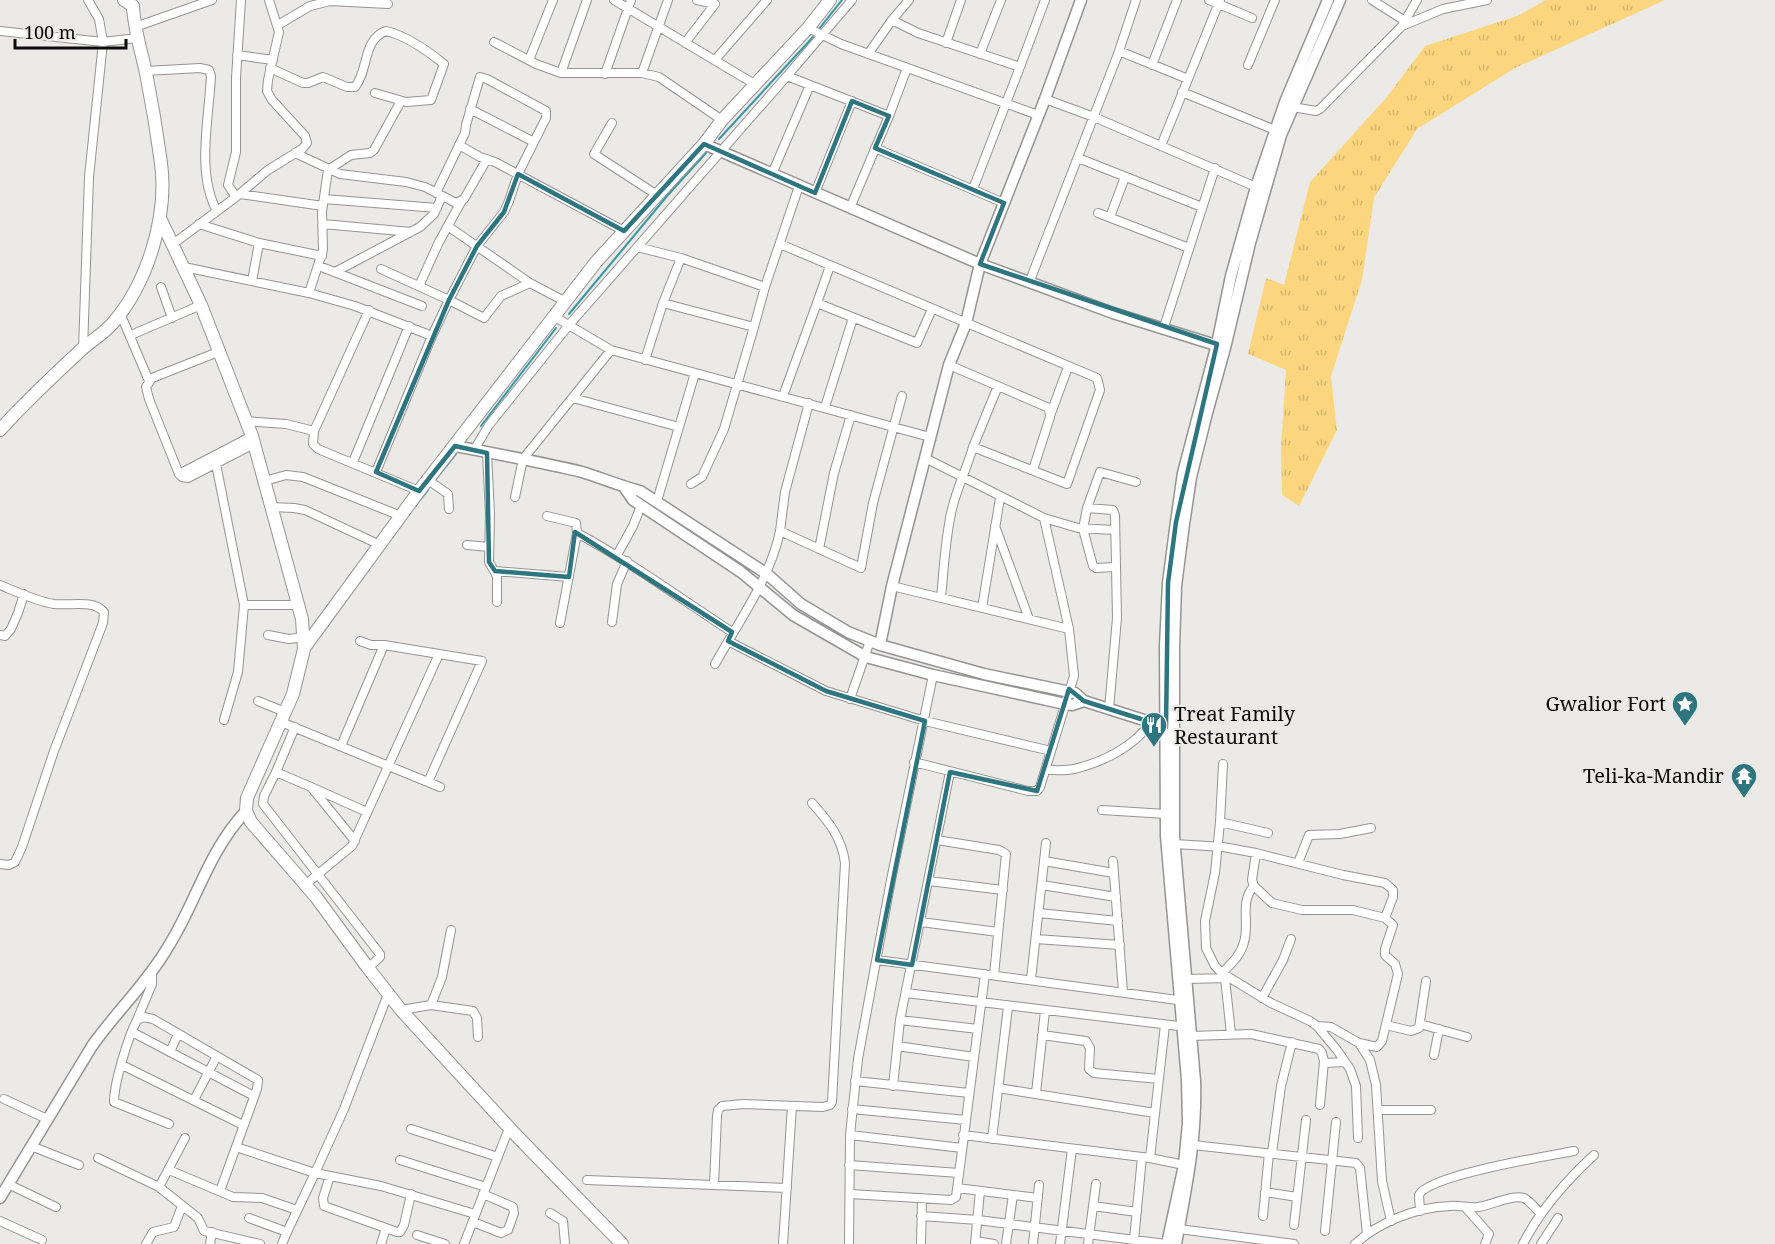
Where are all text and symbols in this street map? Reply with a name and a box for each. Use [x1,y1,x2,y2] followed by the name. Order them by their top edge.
[15,12,126,50] scale bar
[24,20,76,44] text: 100 m
[1670,689,1700,727] place icon: Gwalior Fort
[1545,690,1666,717] place label: Gwalior Fort
[1174,700,1296,750] place label: Treat Family Restaurant
[1139,710,1169,748] restaurant icon: Treat Family Restaurant
[1729,761,1759,799] temple icon: Teli-ka-Mandir
[1583,762,1725,789] place label: Teli-ka-Mandir

